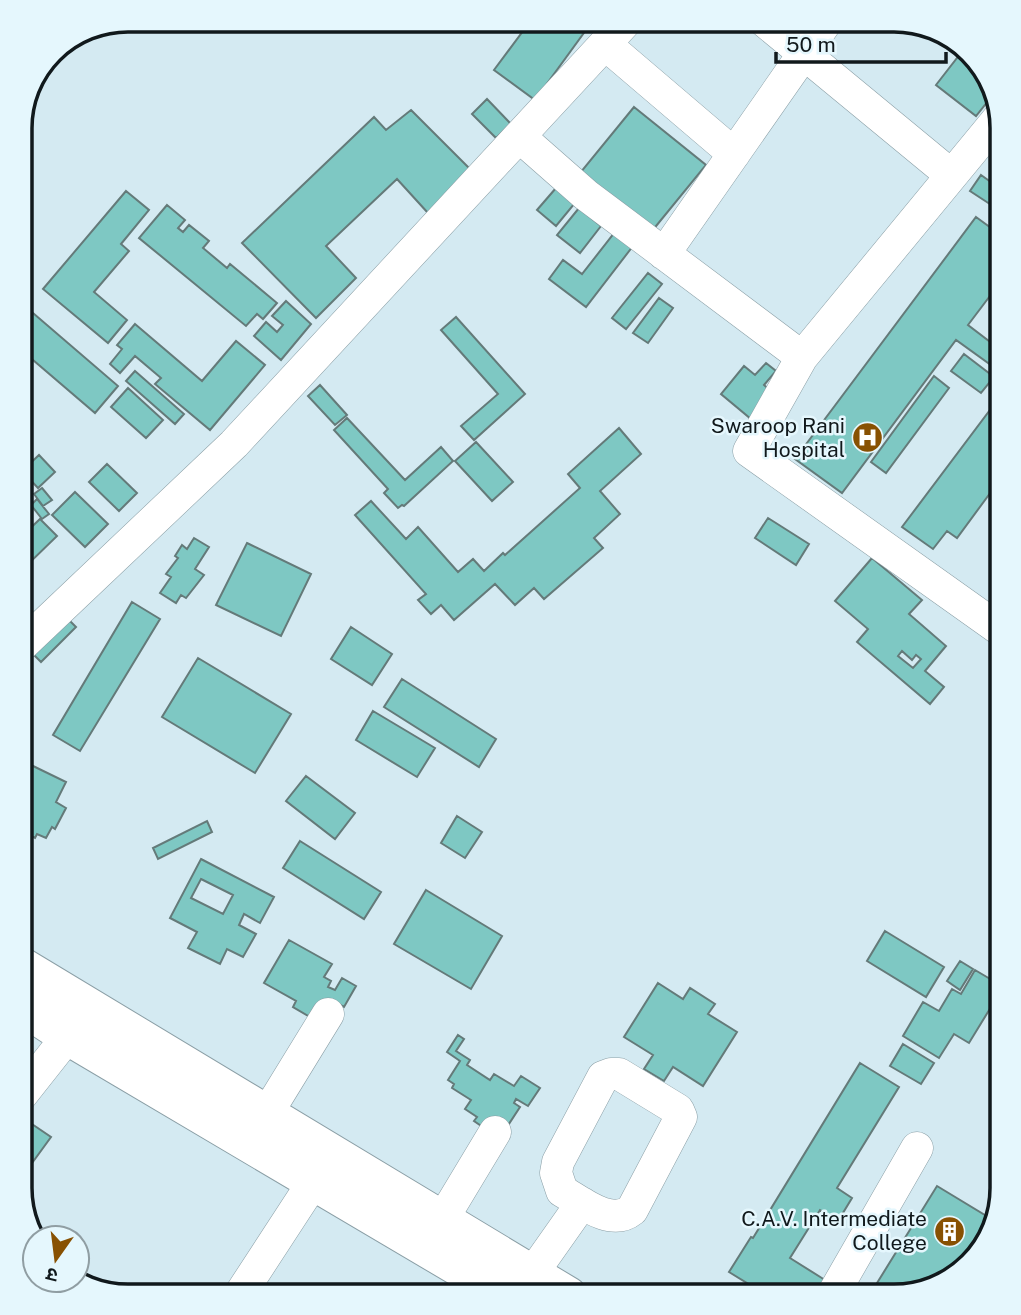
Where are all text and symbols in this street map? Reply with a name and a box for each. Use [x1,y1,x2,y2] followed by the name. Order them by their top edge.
[776,21,946,65] scale bar
[786,32,836,57] text: 50 m
[711,413,845,462] place label: Swaroop Rani Hospital
[851,421,885,455] hospital icon: Swaroop Rani Hospital
[741,1206,927,1255] place label: C.A.V. Intermediate College
[933,1214,967,1248] building icon: C.A.V. Intermediate College
[21,1224,91,1294] north arrow
[43,1263,60,1288] text: उ

